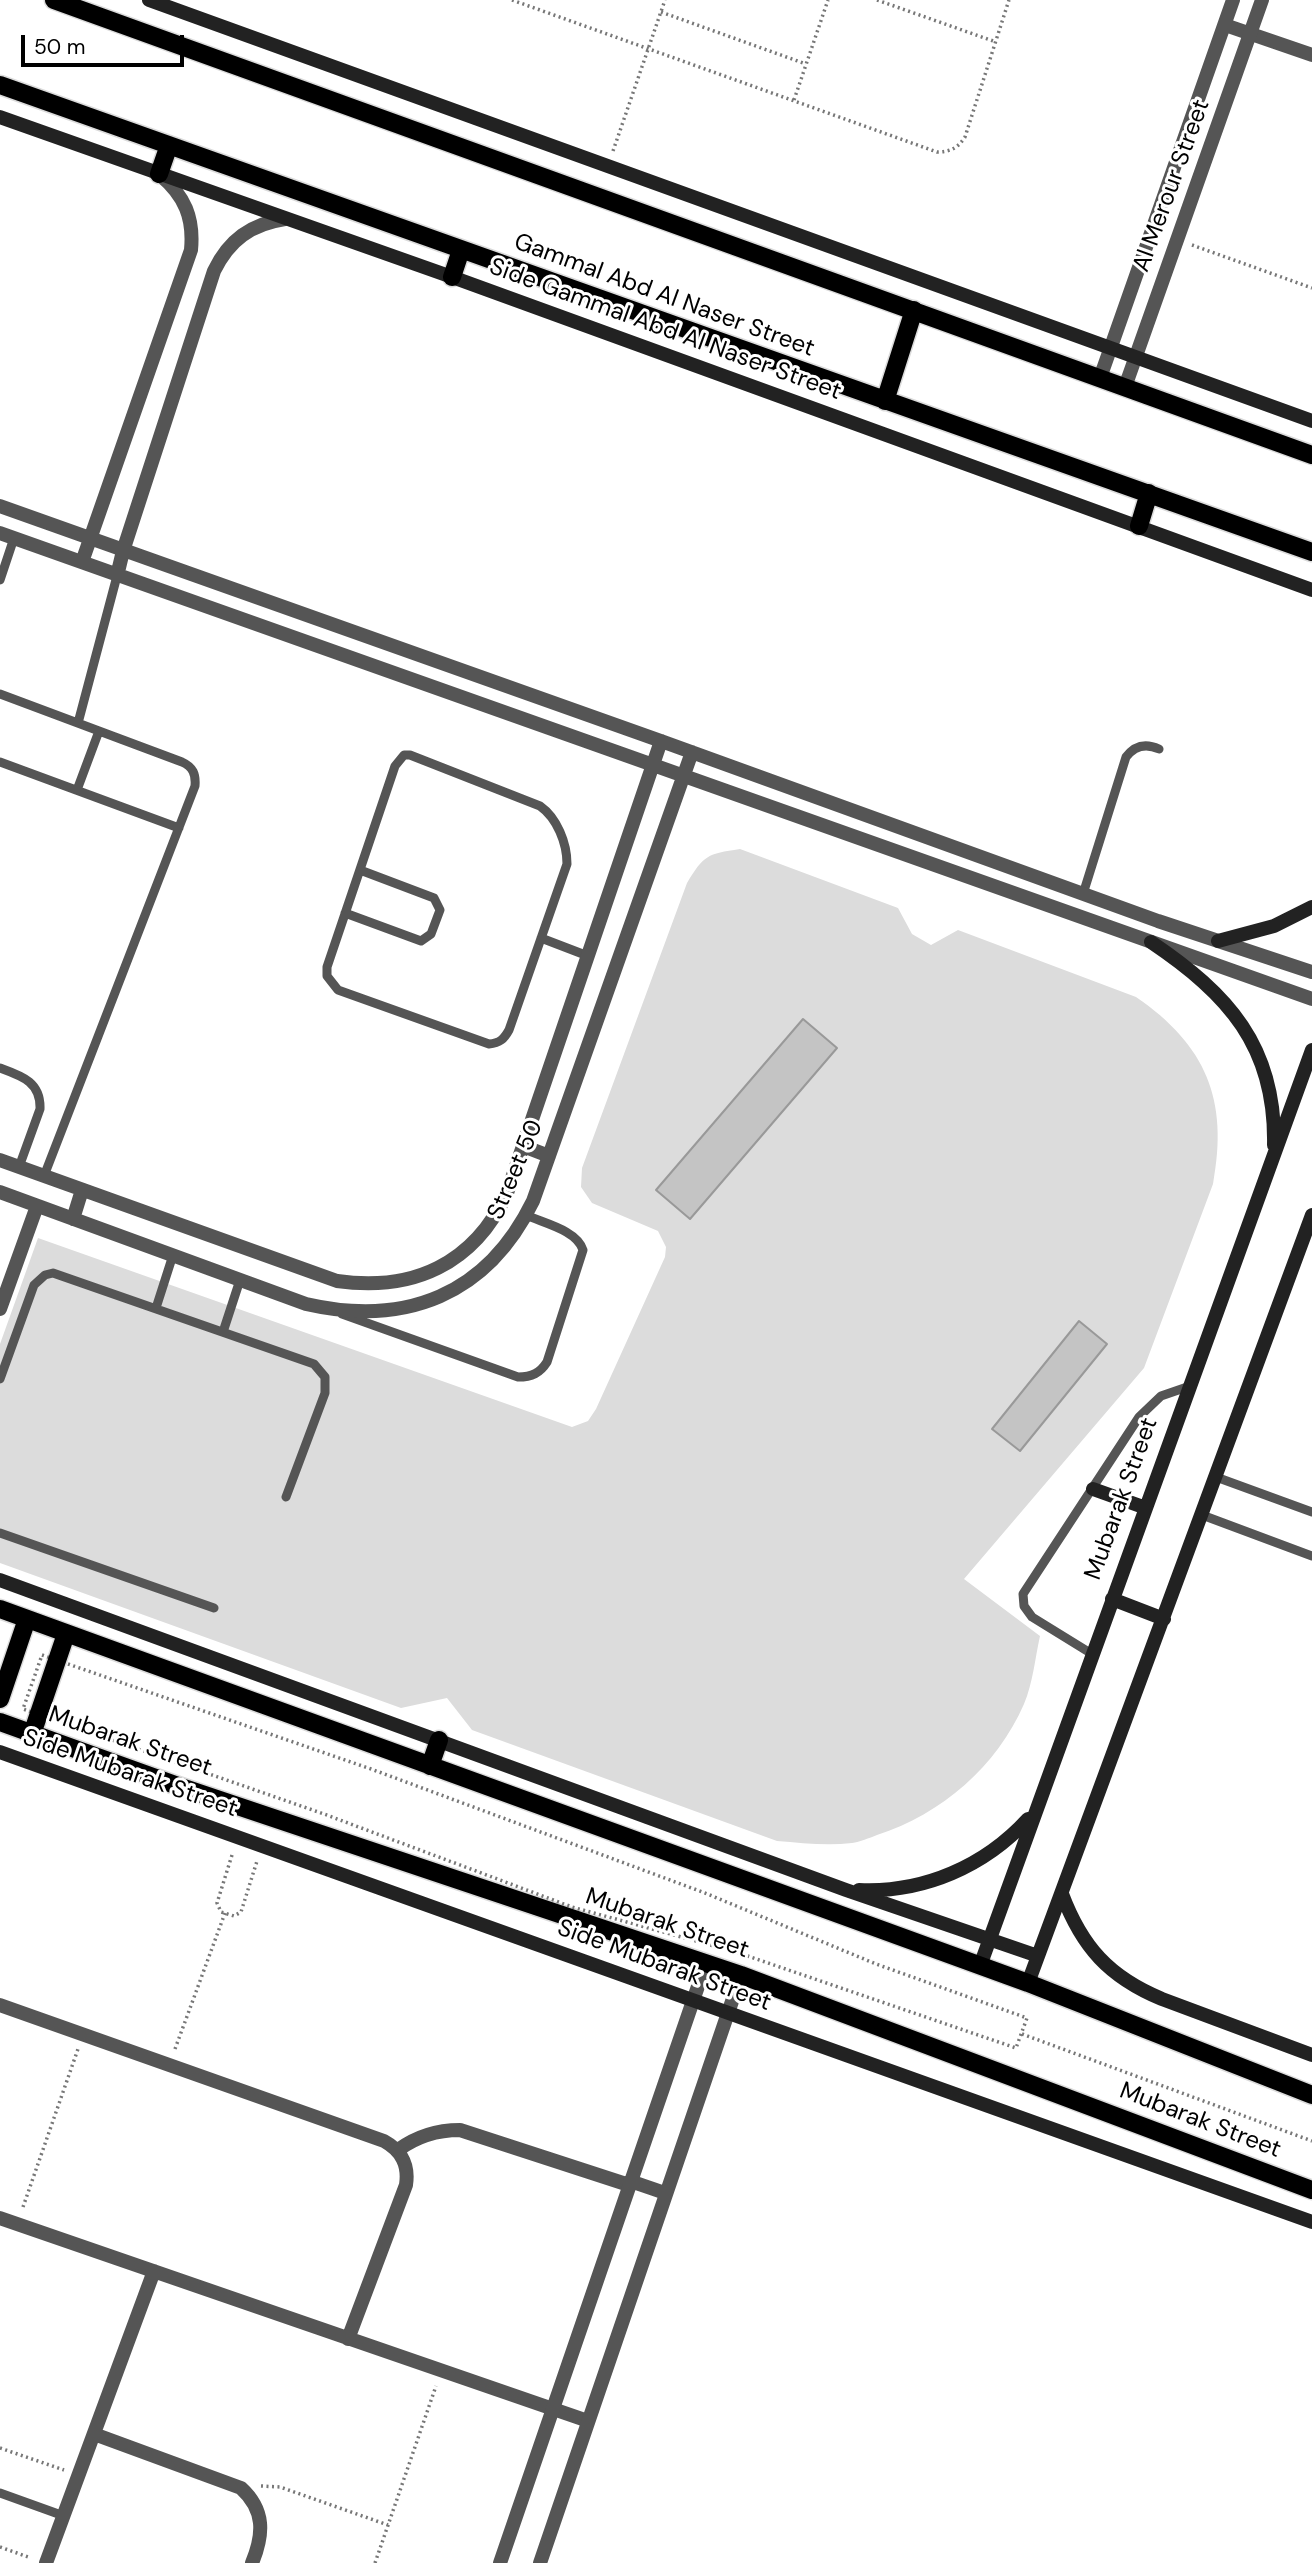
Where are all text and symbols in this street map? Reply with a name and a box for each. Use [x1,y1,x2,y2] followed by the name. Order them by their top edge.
[24,21,187,65] scale bar
[34,33,85,61] text: 50 m
[1127,96,1217,276] street label: Al Merour Street
[510,228,818,364] street label: Gammal Abd Al Naser Street
[485,253,845,407] street label: Side Gammal Abd Al Naser Street
[482,1116,550,1224] street label: Street 50
[1079,1414,1165,1584] street label: Mubarak Street
[45,1701,215,1783] street label: Mubarak Street
[19,1724,241,1824] street label: Side Mubarak Street
[582,1883,752,1965] street label: Mubarak Street
[553,1914,775,2018] street label: Side Mubarak Street
[1115,2077,1285,2165] street label: Mubarak Street

